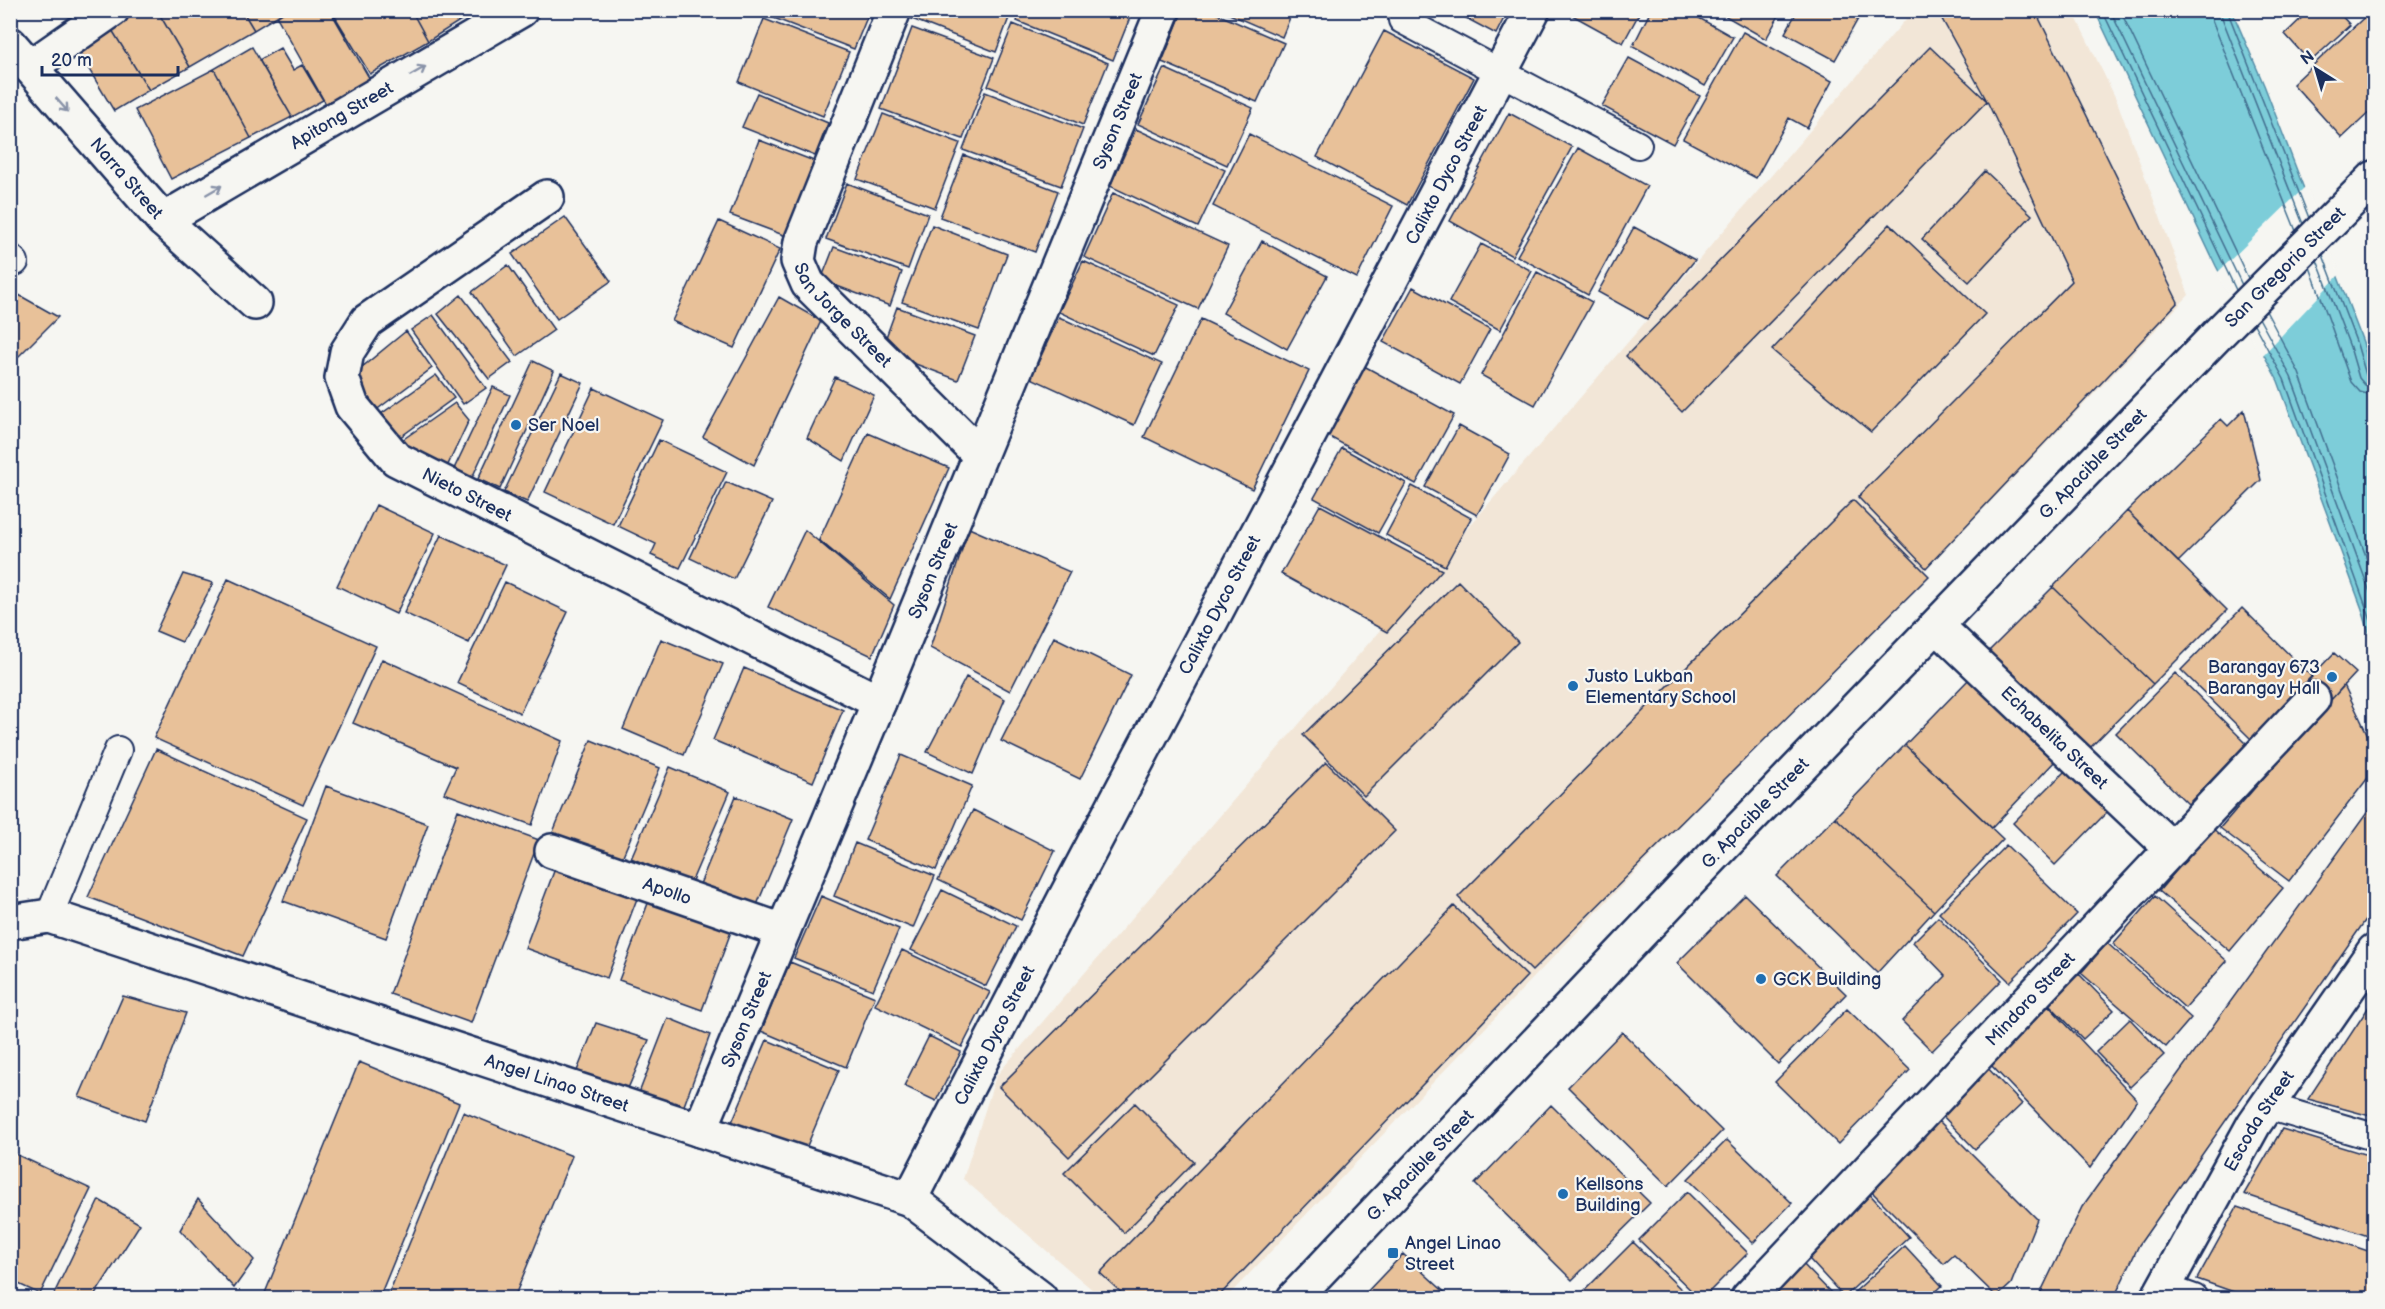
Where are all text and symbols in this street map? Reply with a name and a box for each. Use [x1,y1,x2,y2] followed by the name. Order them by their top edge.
[42,39,178,77] scale bar
[2286,39,2346,99] north arrow
[2297,47,2318,69] text: N
[51,50,92,71] text: 20 m
[409,64,426,76] one-way arrow
[1089,69,1147,172] street label: Syson Street
[287,77,397,154] street label: Apitong Street
[55,97,69,112] one-way arrow
[1401,101,1492,248] street label: Calixto Dyco Street
[85,134,168,224] street label: Narra Street
[205,184,222,196] one-way arrow
[2221,202,2350,332] street label: San Gregorio Street
[789,260,896,372] street label: San Jorge Street
[2035,404,2152,524] street label: G. Apacible Street
[528,415,599,436] place label: Ser Noel
[509,418,523,432] marker: Ser Noel
[418,464,515,527] street label: Nieto Street
[904,519,963,622] street label: Syson Street
[1175,531,1265,678] street label: Calixto Dyco Street
[2207,657,2320,699] place label: Barangay 673 Barangay Hall
[1585,666,1736,708] place label: Justo Lukban Elementary School
[2325,670,2339,684] marker: Barangay 673 Barangay Hall
[1566,679,1580,693] marker: Justo Lukban Elementary School
[1996,682,2112,794] street label: Echabelita Street
[1697,753,1814,873] street label: G. Apacible Street
[640,873,694,909] street label: Apollo
[1981,948,2080,1051] street label: Mindoro Street
[950,962,1040,1109] street label: Calixto Dyco Street
[717,968,776,1071] street label: Syson Street
[1773,969,1881,990] place label: GCK Building
[1754,972,1768,986] marker: GCK Building
[482,1050,632,1117] street label: Angel Linao Street
[2220,1066,2299,1175] street label: Escoda Street
[1363,1105,1479,1226] street label: G. Apacible Street
[1575,1174,1643,1216] place label: Kellsons Building
[1556,1187,1570,1201] marker: Kellsons Building
[1405,1233,1501,1275] place label: Angel Linao Street
[1386,1246,1400,1260] marker: Angel Linao Street

